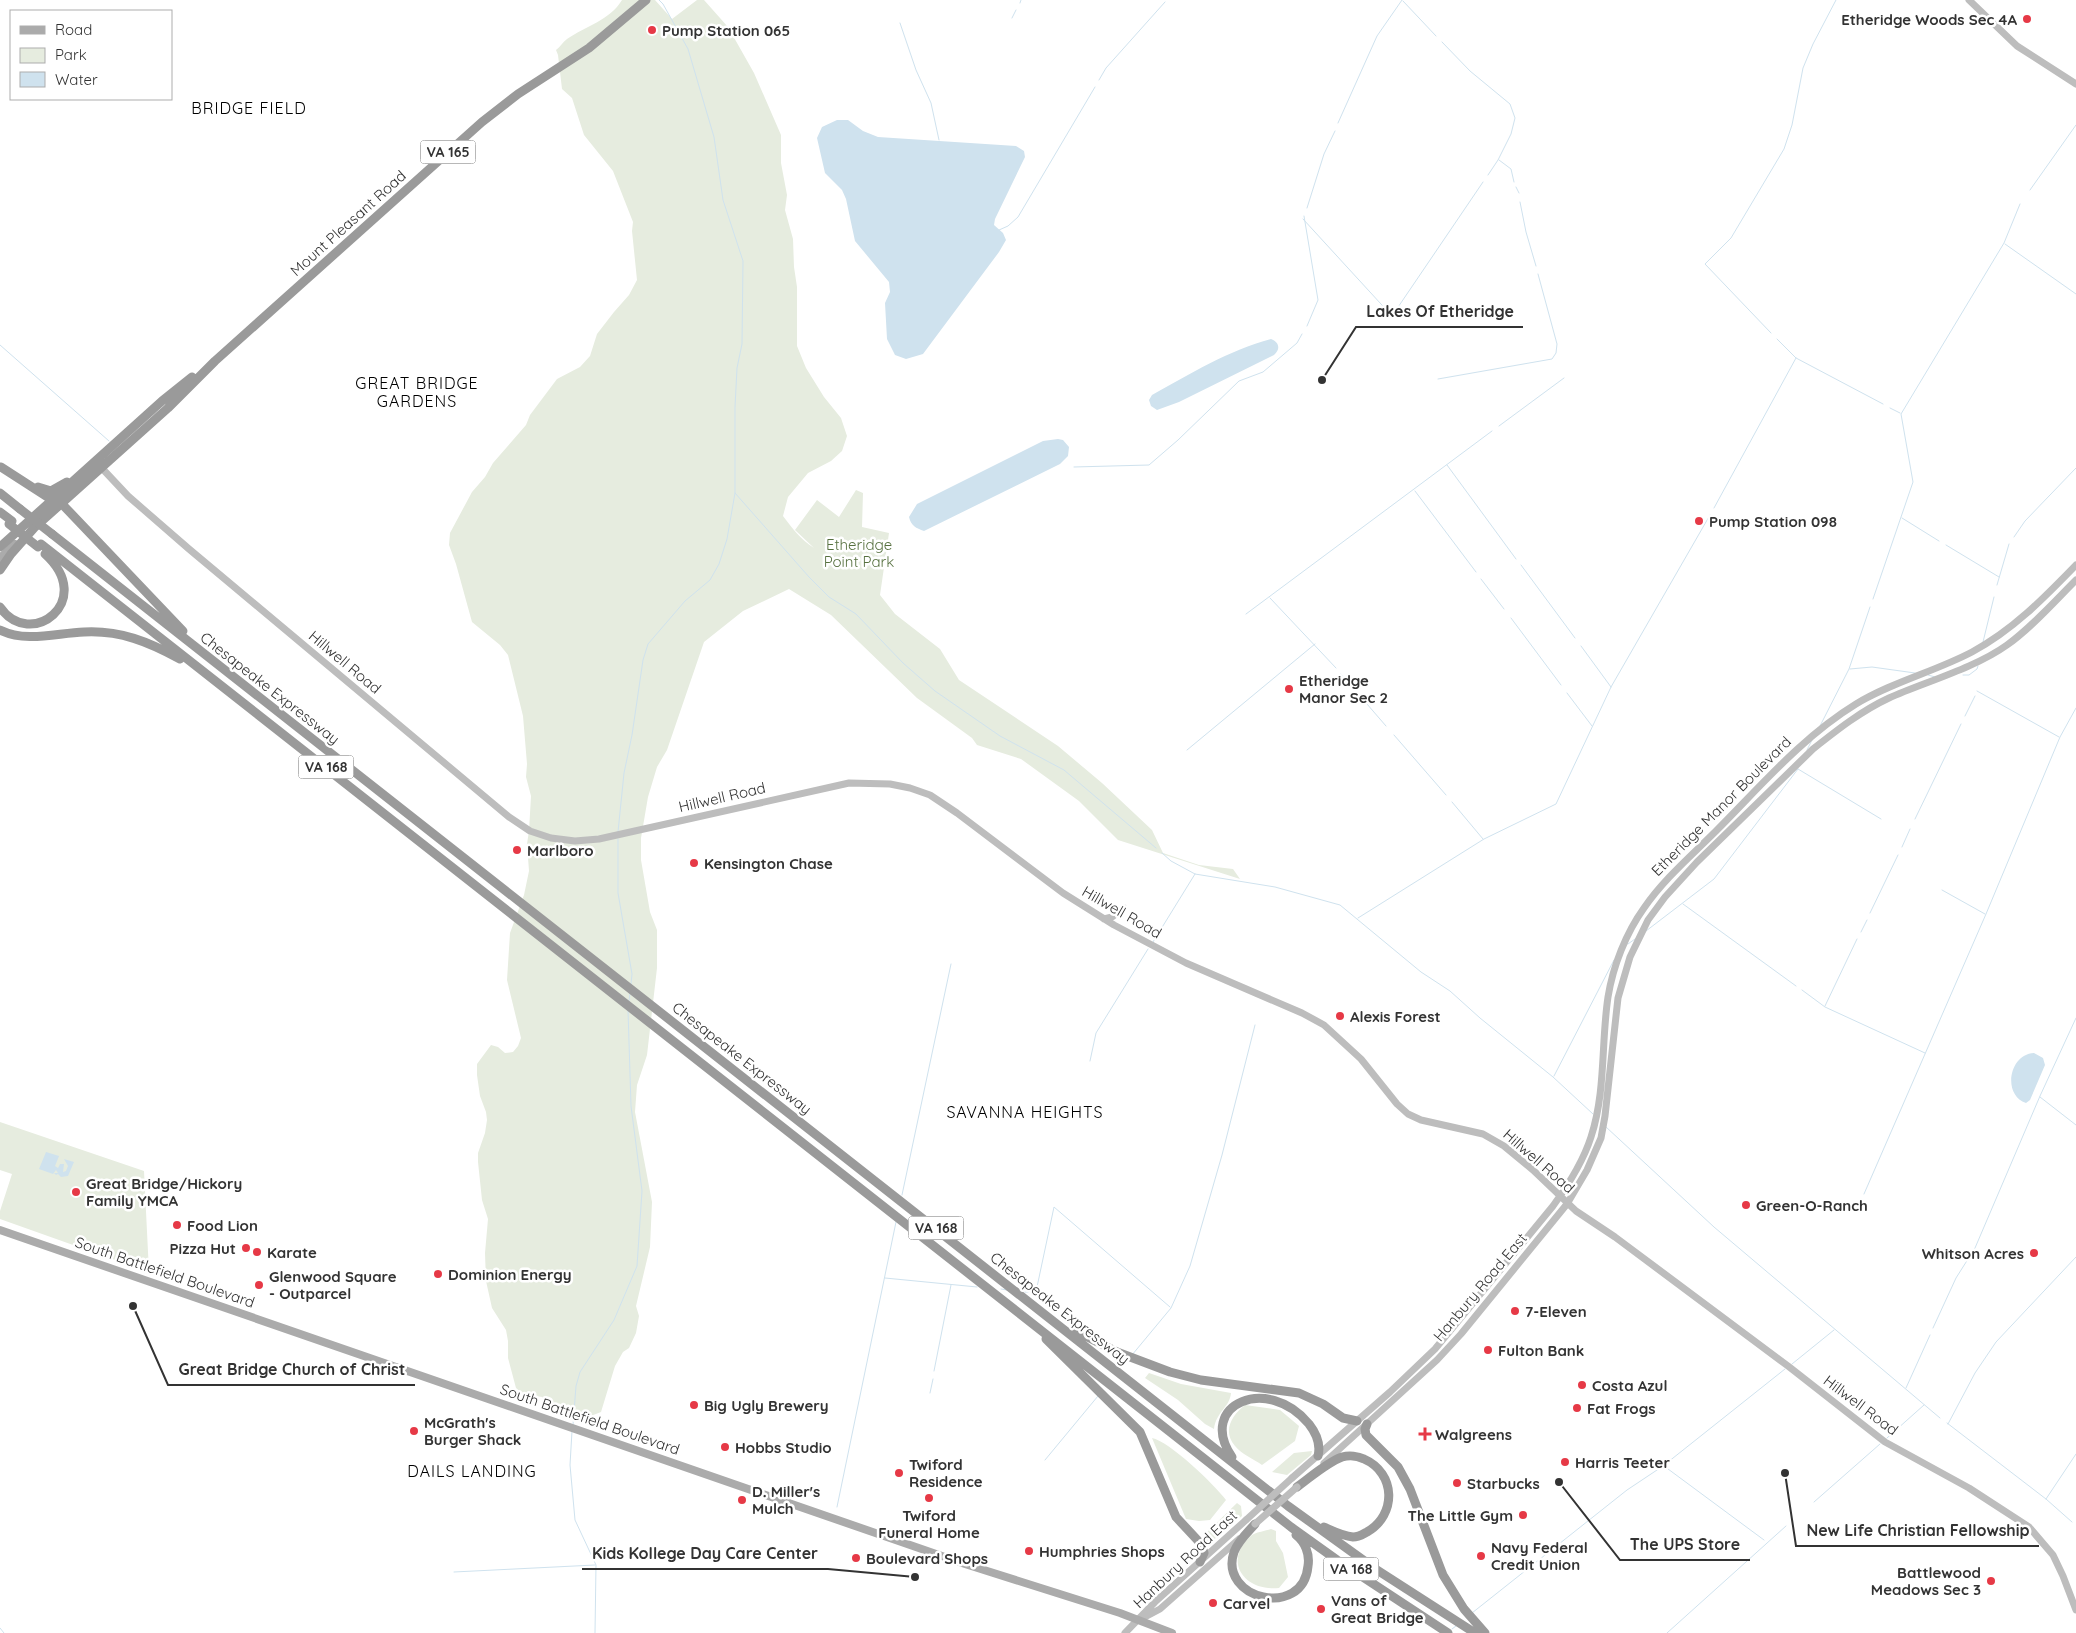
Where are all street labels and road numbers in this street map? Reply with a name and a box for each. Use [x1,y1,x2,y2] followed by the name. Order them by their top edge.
[420,140,476,163] road number: VA 165
[286,166,410,280] street label: Mount Pleasant Road
[305,626,385,698] street label: Hillwell Road
[196,628,344,748] street label: Chesapeake Expressway
[1647,732,1795,880] street label: Etheridge Manor Boulevard
[298,756,354,779] road number: VA 168
[677,778,767,816] street label: Hillwell Road
[1079,882,1165,942] street label: Hillwell Road
[668,998,816,1118] street label: Chesapeake Expressway
[1499,1125,1579,1197] street label: Hillwell Road
[908,1216,964,1240] road number: VA 168
[1429,1229,1531,1345] street label: Hanbury Road East
[73,1232,257,1312] street label: South Battlefield Boulevard
[986,1248,1134,1368] street label: Chesapeake Expressway
[1820,1371,1902,1439] street label: Hillwell Road
[498,1379,682,1459] street label: South Battlefield Boulevard
[1129,1506,1241,1612] street label: Hanbury Road East
[1324,1558,1378,1580] road number: VA 168

